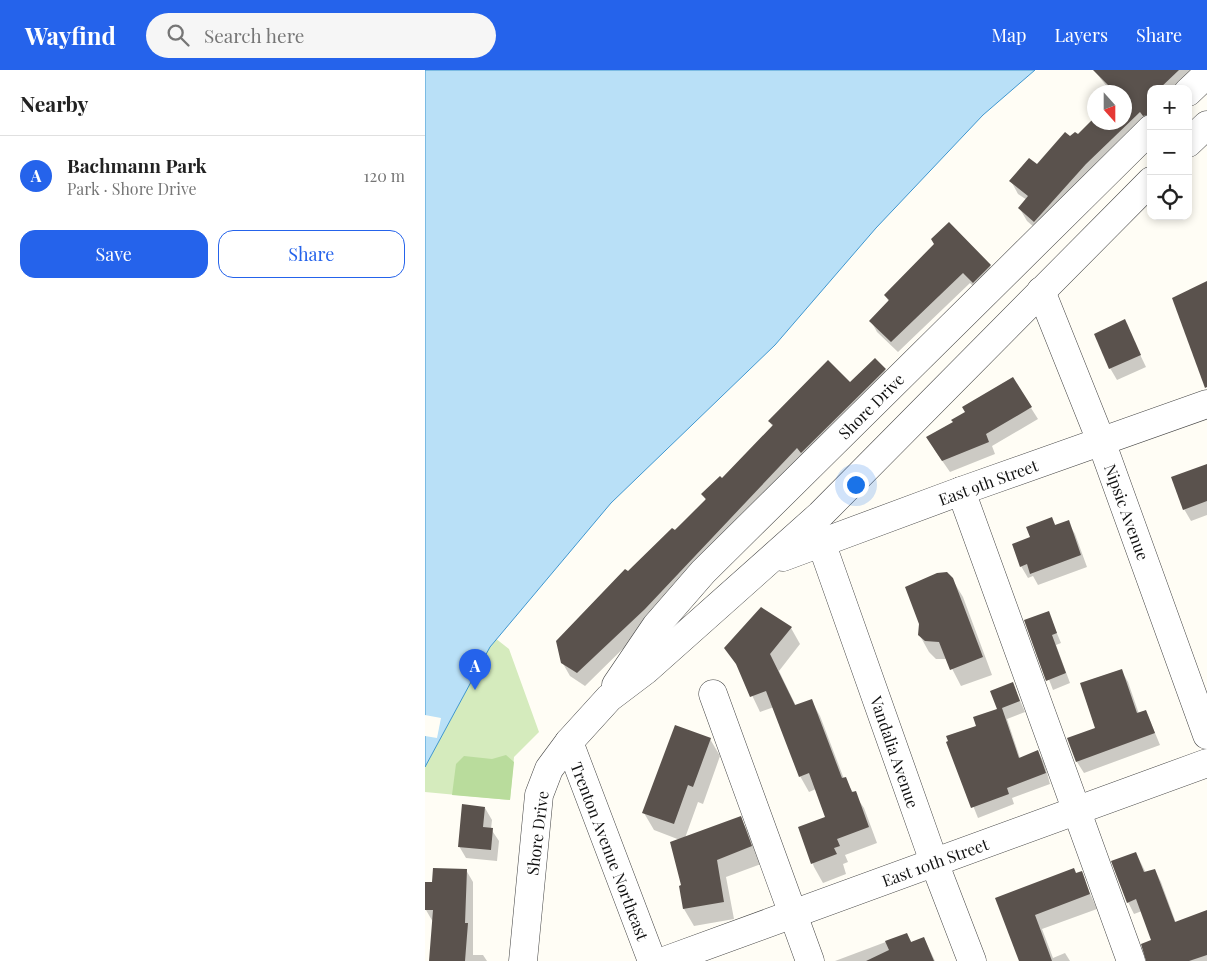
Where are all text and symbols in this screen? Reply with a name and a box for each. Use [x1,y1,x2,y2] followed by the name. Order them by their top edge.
[146,13,496,58] search box
[25,19,116,51] text: Wayfind
[164,21,192,49] icon: search
[204,22,304,48] text: Search here
[991,23,1026,47] text: Map
[1054,23,1108,47] text: Layers
[1136,23,1182,47] text: Share
[1087,85,1132,130] north arrow
[1147,85,1192,220] map controls
[1147,85,1192,130] button: +
[20,89,89,117] text: Nearby
[1147,130,1192,175] button: −
[67,152,207,178] text: Bachmann Park
[31,165,41,186] text: A
[364,165,405,186] text: 120 m
[1147,175,1192,220] button: locate
[67,178,197,199] text: Park · Shore Drive
[20,230,208,278] button: Save
[218,230,405,278] button: Share
[834,369,908,443] street label: Shore Drive
[935,454,1041,510] street label: East 9th Street
[1100,461,1154,563] street label: Nipsic Avenue
[843,472,869,498] your location
[459,649,491,690] pin: A
[866,692,924,811] street label: Vandalia Avenue
[566,759,654,943] street label: Trenton Avenue Northeast
[521,790,553,876] street label: Shore Drive
[879,833,991,891] street label: East 10th Street

